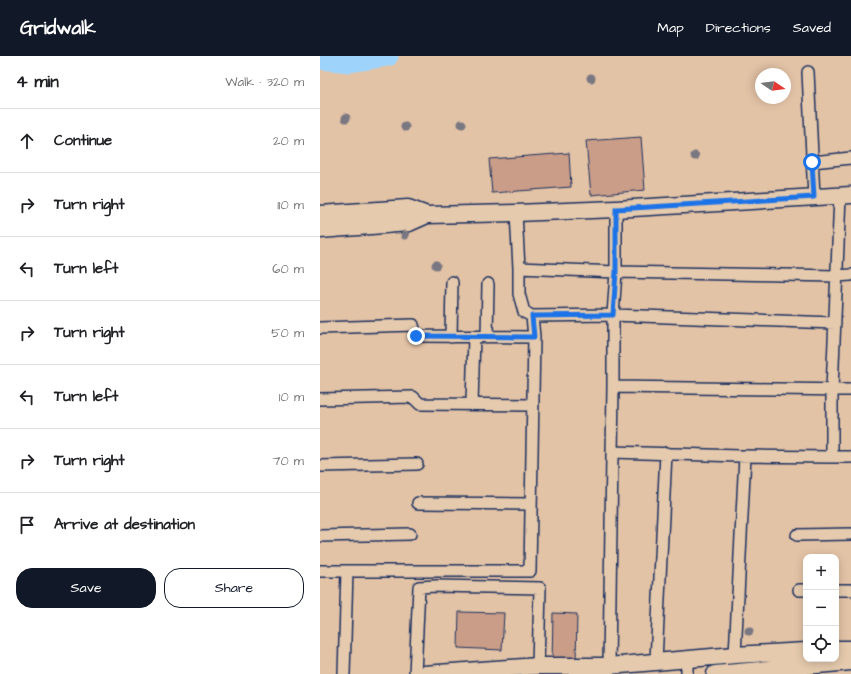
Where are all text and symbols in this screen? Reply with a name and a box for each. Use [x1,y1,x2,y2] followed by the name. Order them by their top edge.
[20,15,96,42] text: Gridwalk
[657,18,684,38] text: Map
[706,18,771,38] text: Directions
[793,18,831,38] text: Saved
[755,68,791,104] north arrow
[16,70,59,94] text: 4 min
[225,73,304,91] text: Walk · 320 m
[16,130,38,152] icon: ahead
[54,130,112,151] text: Continue
[273,132,304,150] text: 20 m
[803,153,821,171] route start
[16,194,38,216] icon: right
[54,194,125,215] text: Turn right
[277,196,304,214] text: 110 m
[16,258,38,280] icon: left
[54,258,118,279] text: Turn left
[272,260,304,278] text: 60 m
[16,322,38,344] icon: right
[54,322,125,343] text: Turn right
[271,324,304,342] text: 50 m
[407,327,425,345] route end
[16,386,38,408] icon: left
[54,386,118,407] text: Turn left
[279,388,304,406] text: 10 m
[16,450,38,472] icon: right
[54,450,125,471] text: Turn right
[272,452,304,470] text: 70 m
[16,514,38,536] icon: arrive
[54,514,195,535] text: Arrive at destination
[803,554,839,662] map controls
[803,554,839,590] button: +
[16,568,156,608] button: Save
[164,568,304,608] button: Share
[803,590,839,626] button: −
[803,626,839,662] button: locate

